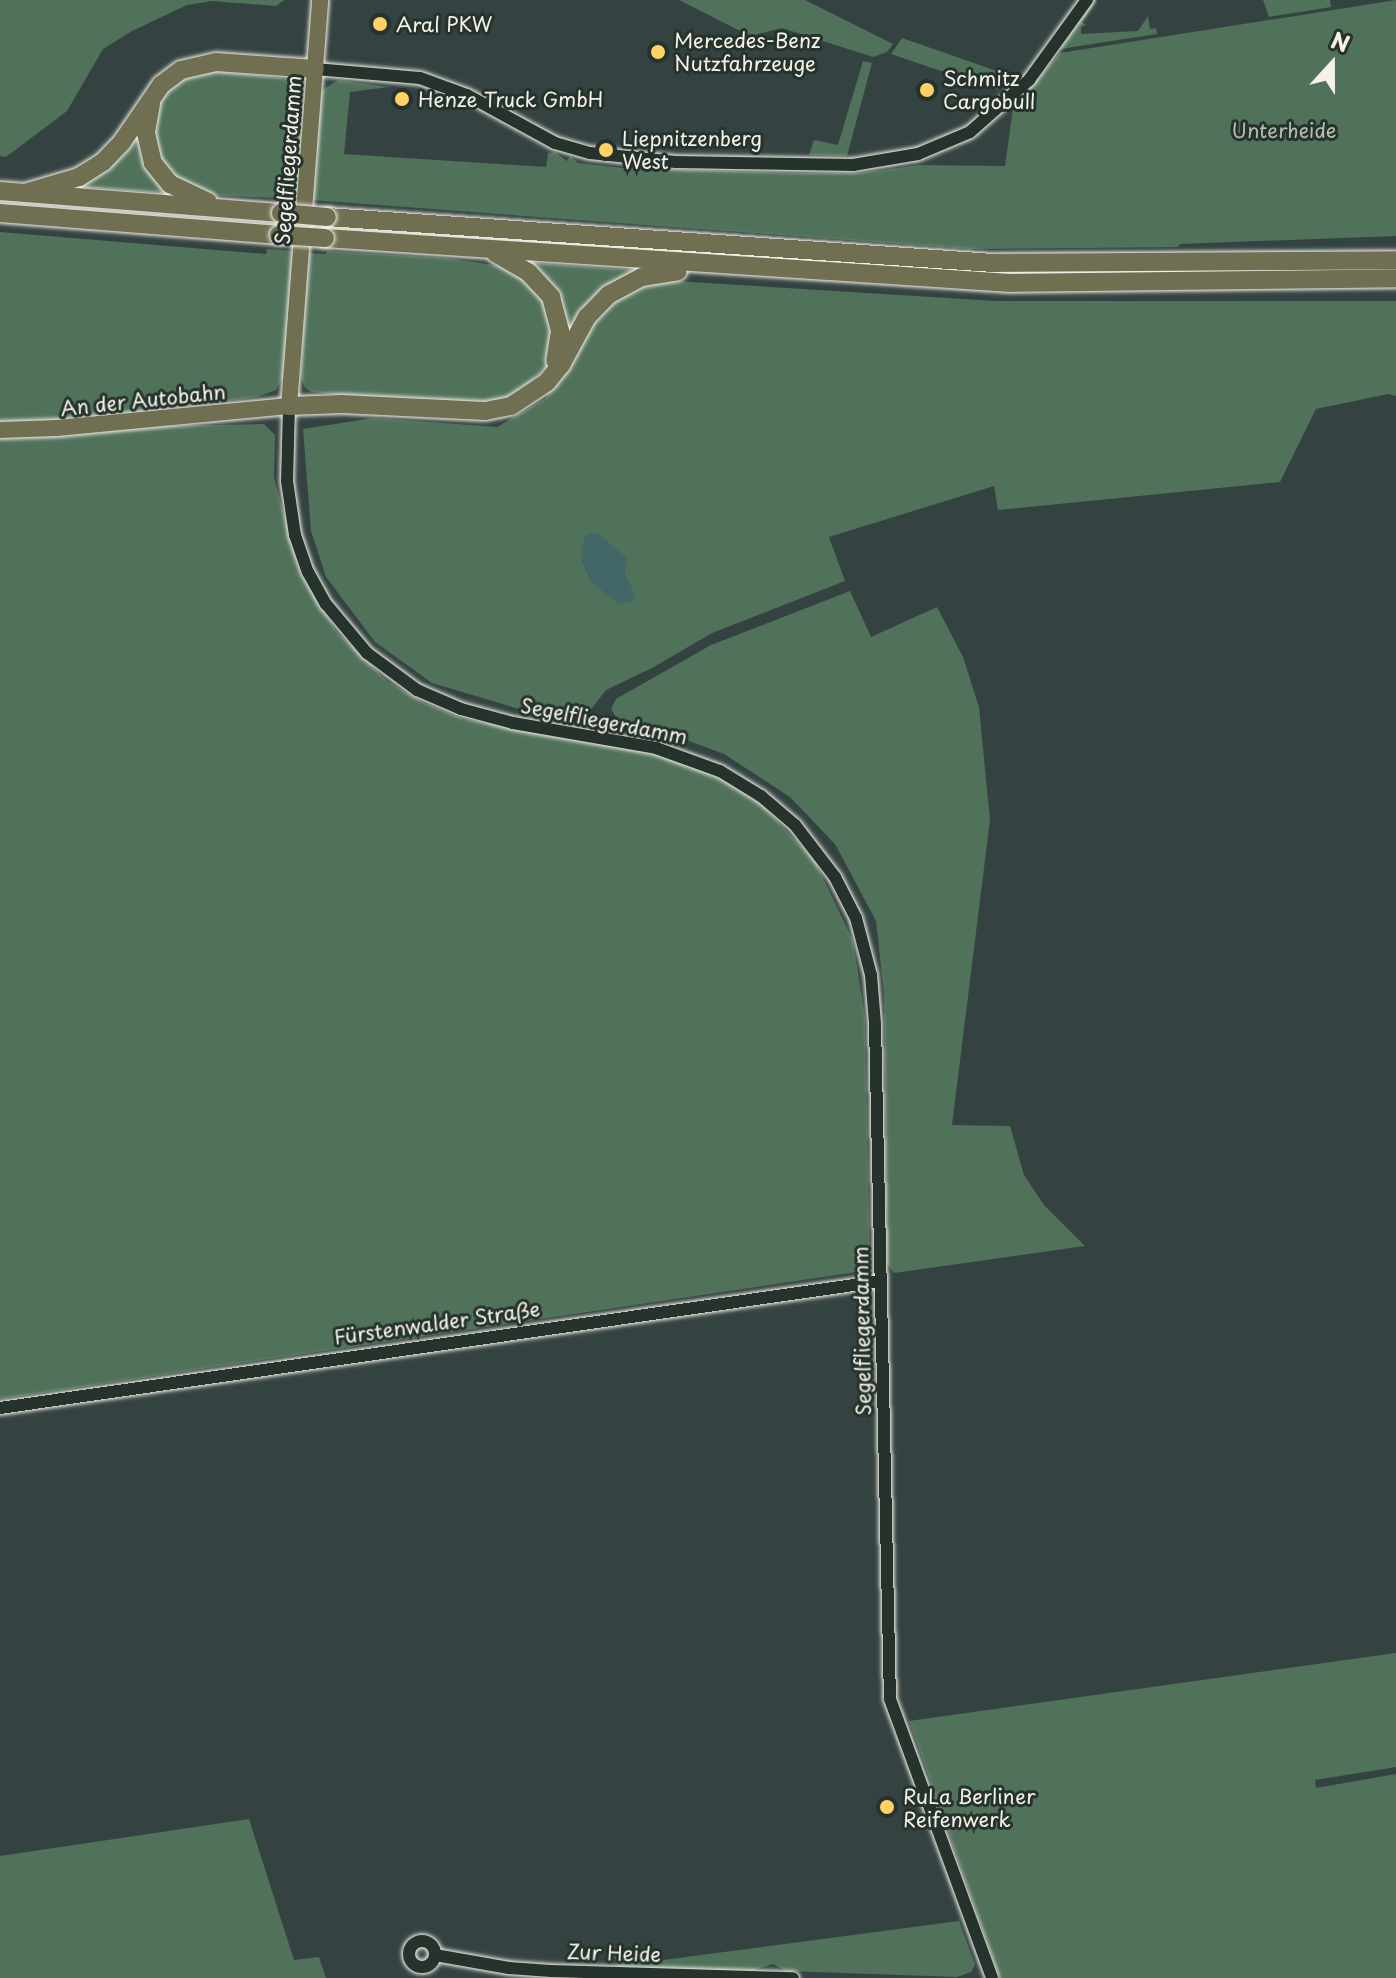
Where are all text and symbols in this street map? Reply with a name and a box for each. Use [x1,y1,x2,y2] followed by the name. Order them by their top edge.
[396,12,492,36] place label: Aral PKW
[371,15,389,33] marker: Aral PKW
[1327,23,1355,60] text: N
[1292,24,1372,104] north arrow
[674,28,820,75] place label: Mercedes-Benz Nutzfahrzeuge
[649,43,667,61] marker: Mercedes-Benz Nutzfahrzeuge
[943,66,1035,113] place label: Schmitz Cargobull
[270,75,306,245] street label: Segelfliegerdamm
[918,81,936,99] marker: Schmitz Cargobull
[418,87,605,111] place label: Henze Truck GmbH
[393,90,411,108] marker: Henze Truck GmbH
[1232,118,1336,142] park label: Unterheide
[622,126,762,173] place label: Liepnitzenberg West
[597,141,615,159] marker: Liepnitzenberg West
[59,379,227,421] street label: An der Autobahn
[519,693,689,749] street label: Segelfliegerdamm
[849,1246,875,1416] street label: Segelfliegerdamm
[332,1297,542,1349] street label: Fürstenwalder Straße
[903,1784,1036,1831] place label: RuLa Berliner Reifenwerk
[878,1798,896,1816] marker: RuLa Berliner Reifenwerk
[567,1939,661,1967] street label: Zur Heide

